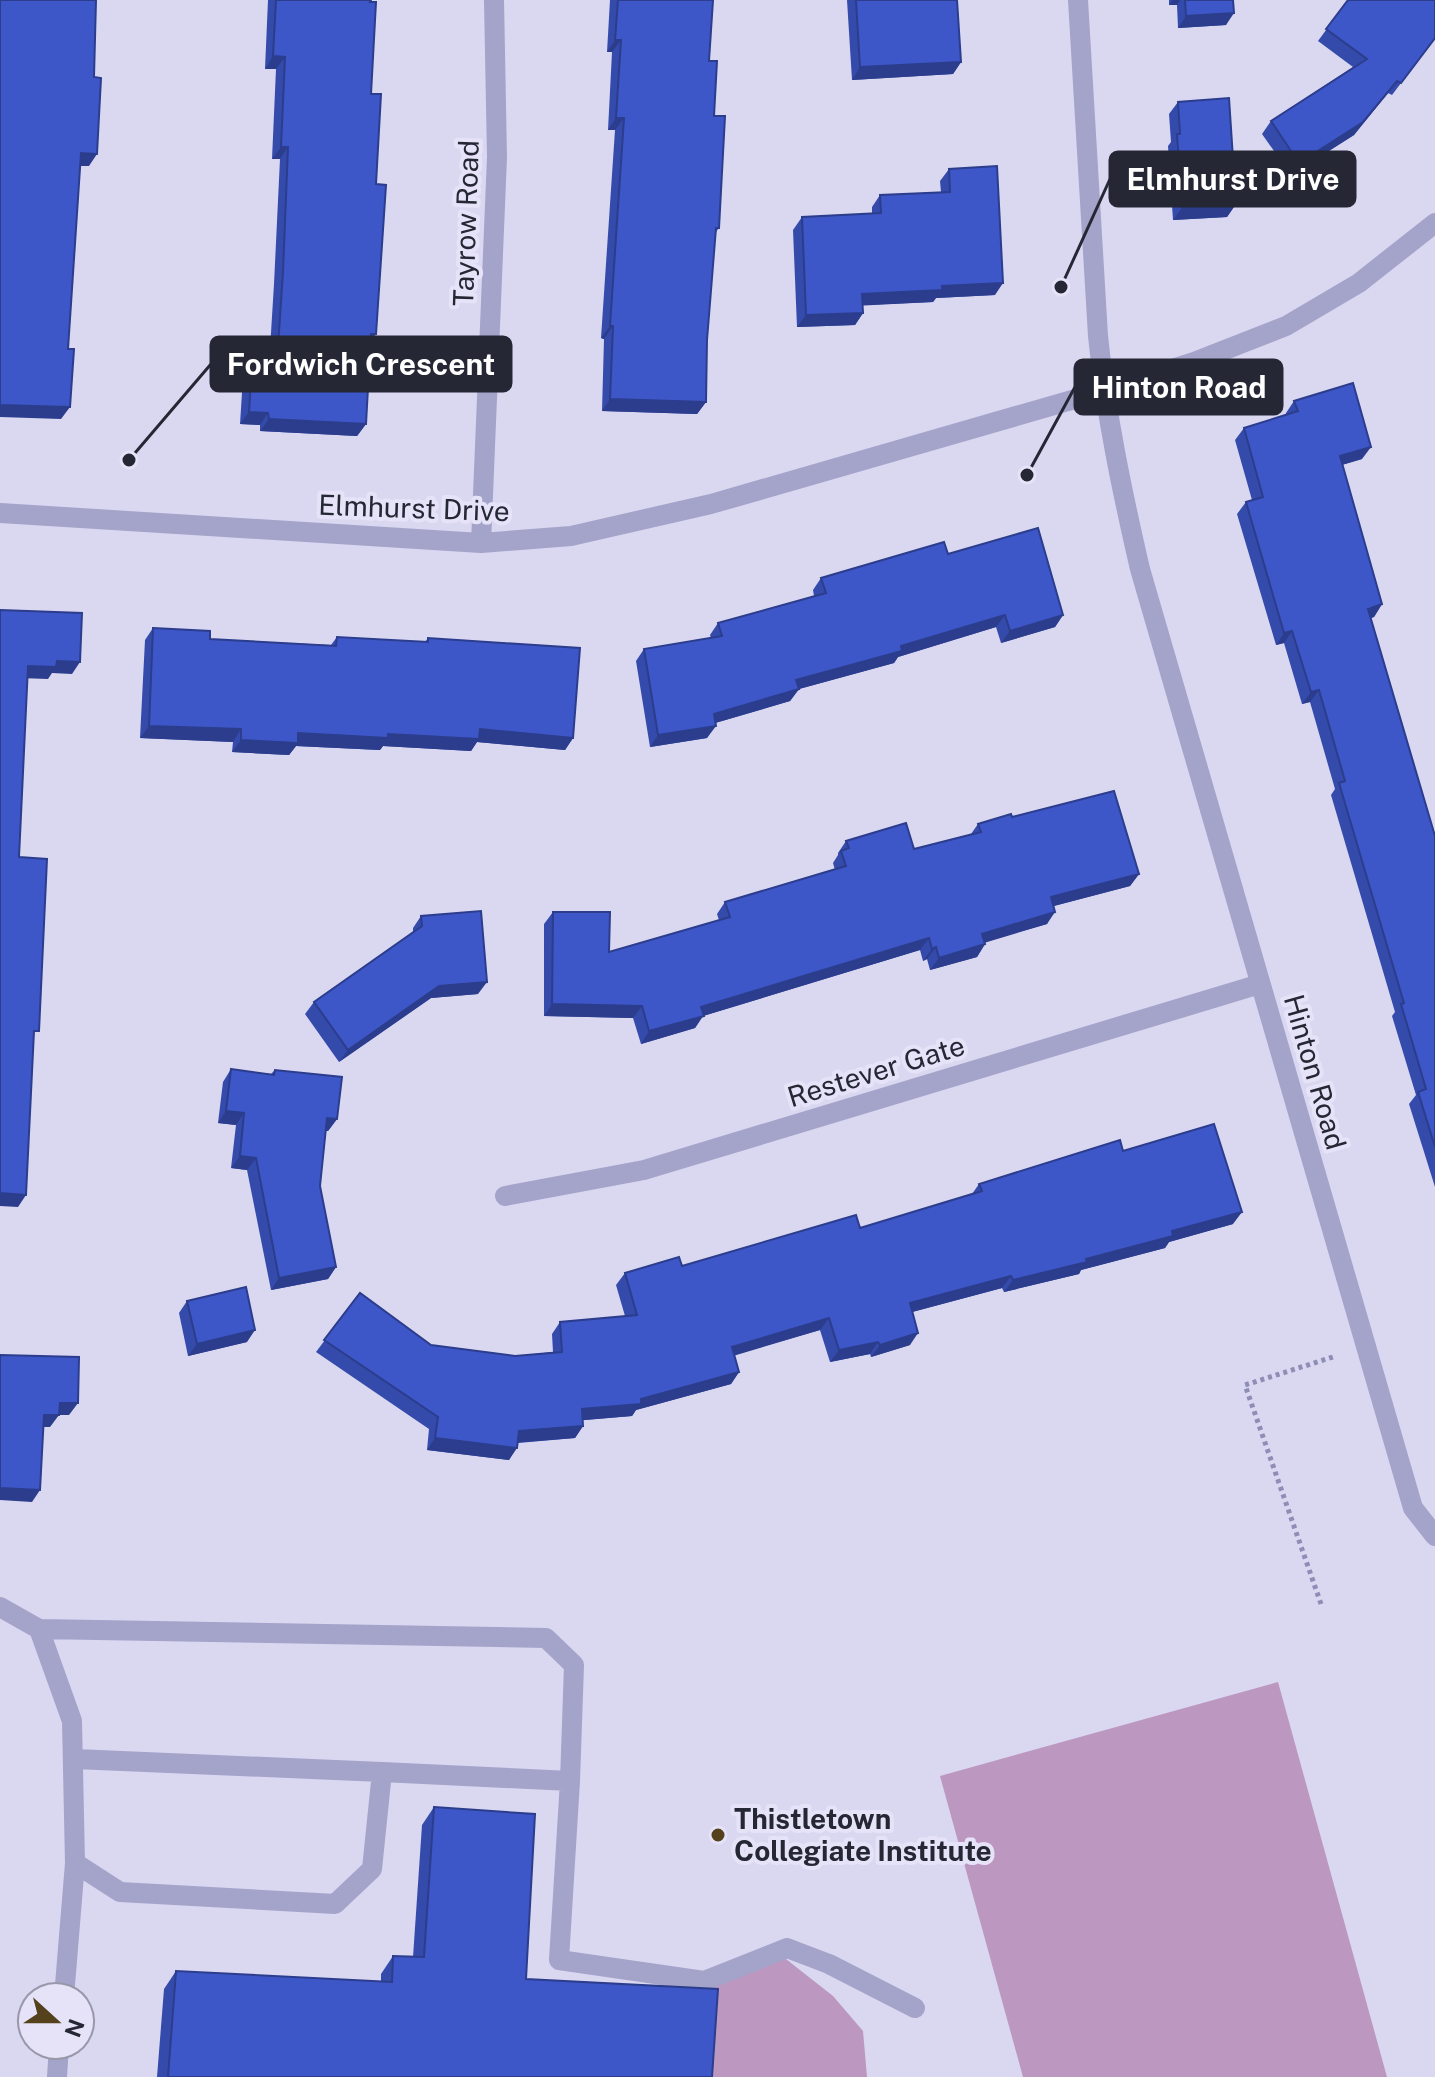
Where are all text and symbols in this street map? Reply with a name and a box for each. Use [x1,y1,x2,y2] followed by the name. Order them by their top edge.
[446,139,485,307] street label: Tayrow Road
[1110,152,1355,206] callout: Elmhurst Drive
[1127,161,1339,197] text: Elmhurst Drive
[211,337,511,391] callout: Fordwich Crescent
[227,346,495,382] text: Fordwich Crescent
[1075,360,1282,414] callout: Hinton Road
[1091,369,1267,405] text: Hinton Road
[318,488,510,527] street label: Elmhurst Drive
[1278,991,1353,1153] street label: Hinton Road
[783,1028,968,1113] street label: Restever Gate
[734,1802,992,1867] place label: Thistletown Collegiate Institute
[709,1826,727,1844] marker: Thistletown Collegiate Institute
[16,1981,96,2061] north arrow
[59,2015,90,2041] text: N

